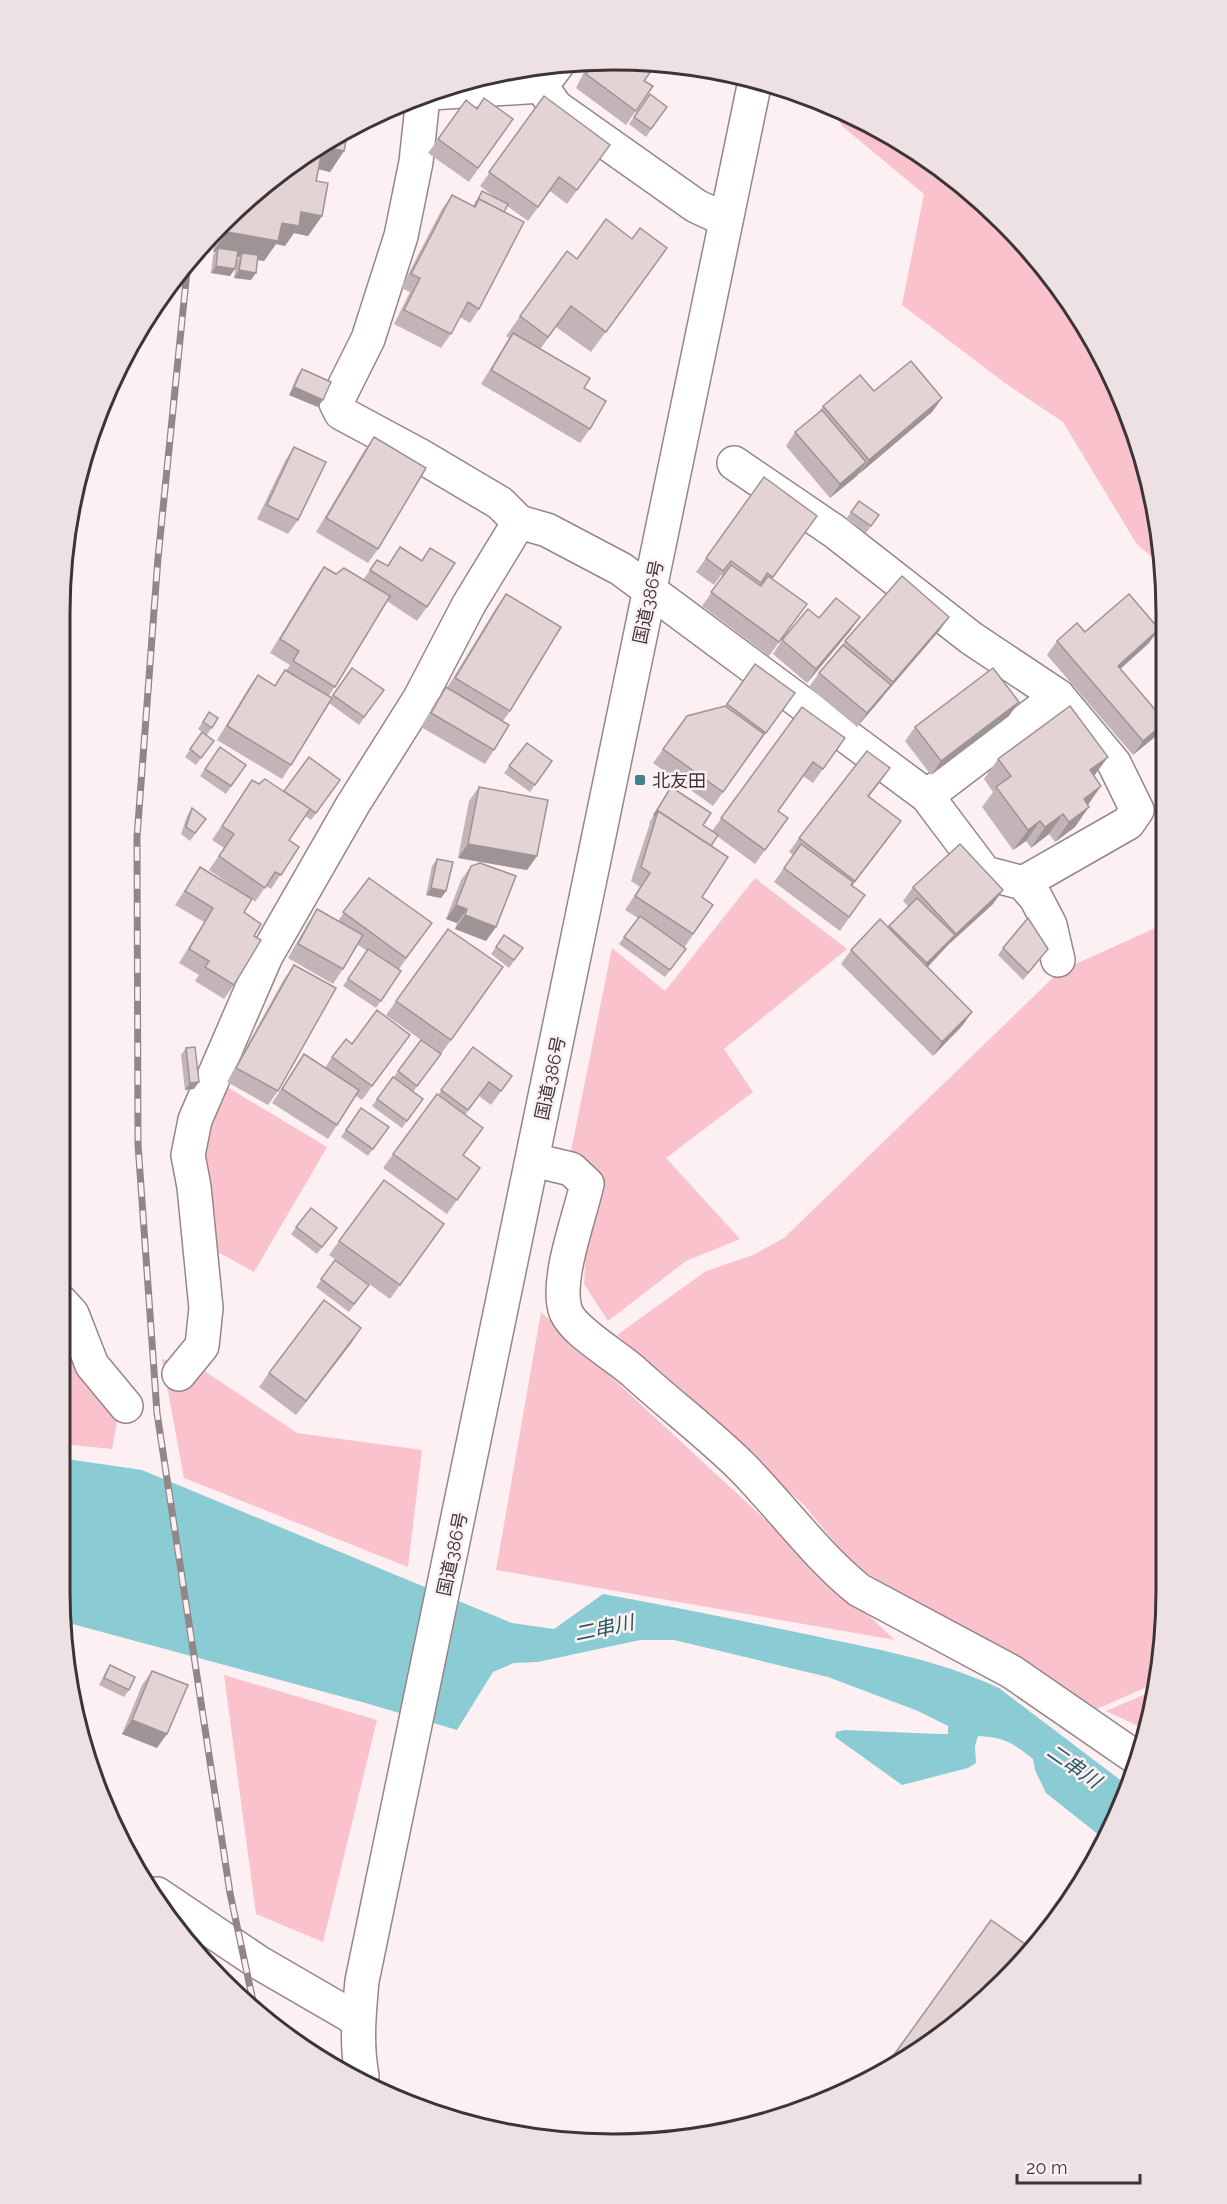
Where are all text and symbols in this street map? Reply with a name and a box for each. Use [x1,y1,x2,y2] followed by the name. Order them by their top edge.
[629,558,667,646] street label: 国道386号
[652,770,706,791] place label: 北友田
[633,773,647,787] marker: 北友田
[531,1034,569,1122] street label: 国道386号
[433,1510,471,1598] street label: 国道386号
[572,1610,638,1646] water label: 二串川
[1043,1739,1107,1794] water label: 二串川
[1017,2147,1140,2185] scale bar
[1026,2157,1068,2178] text: 20 m

